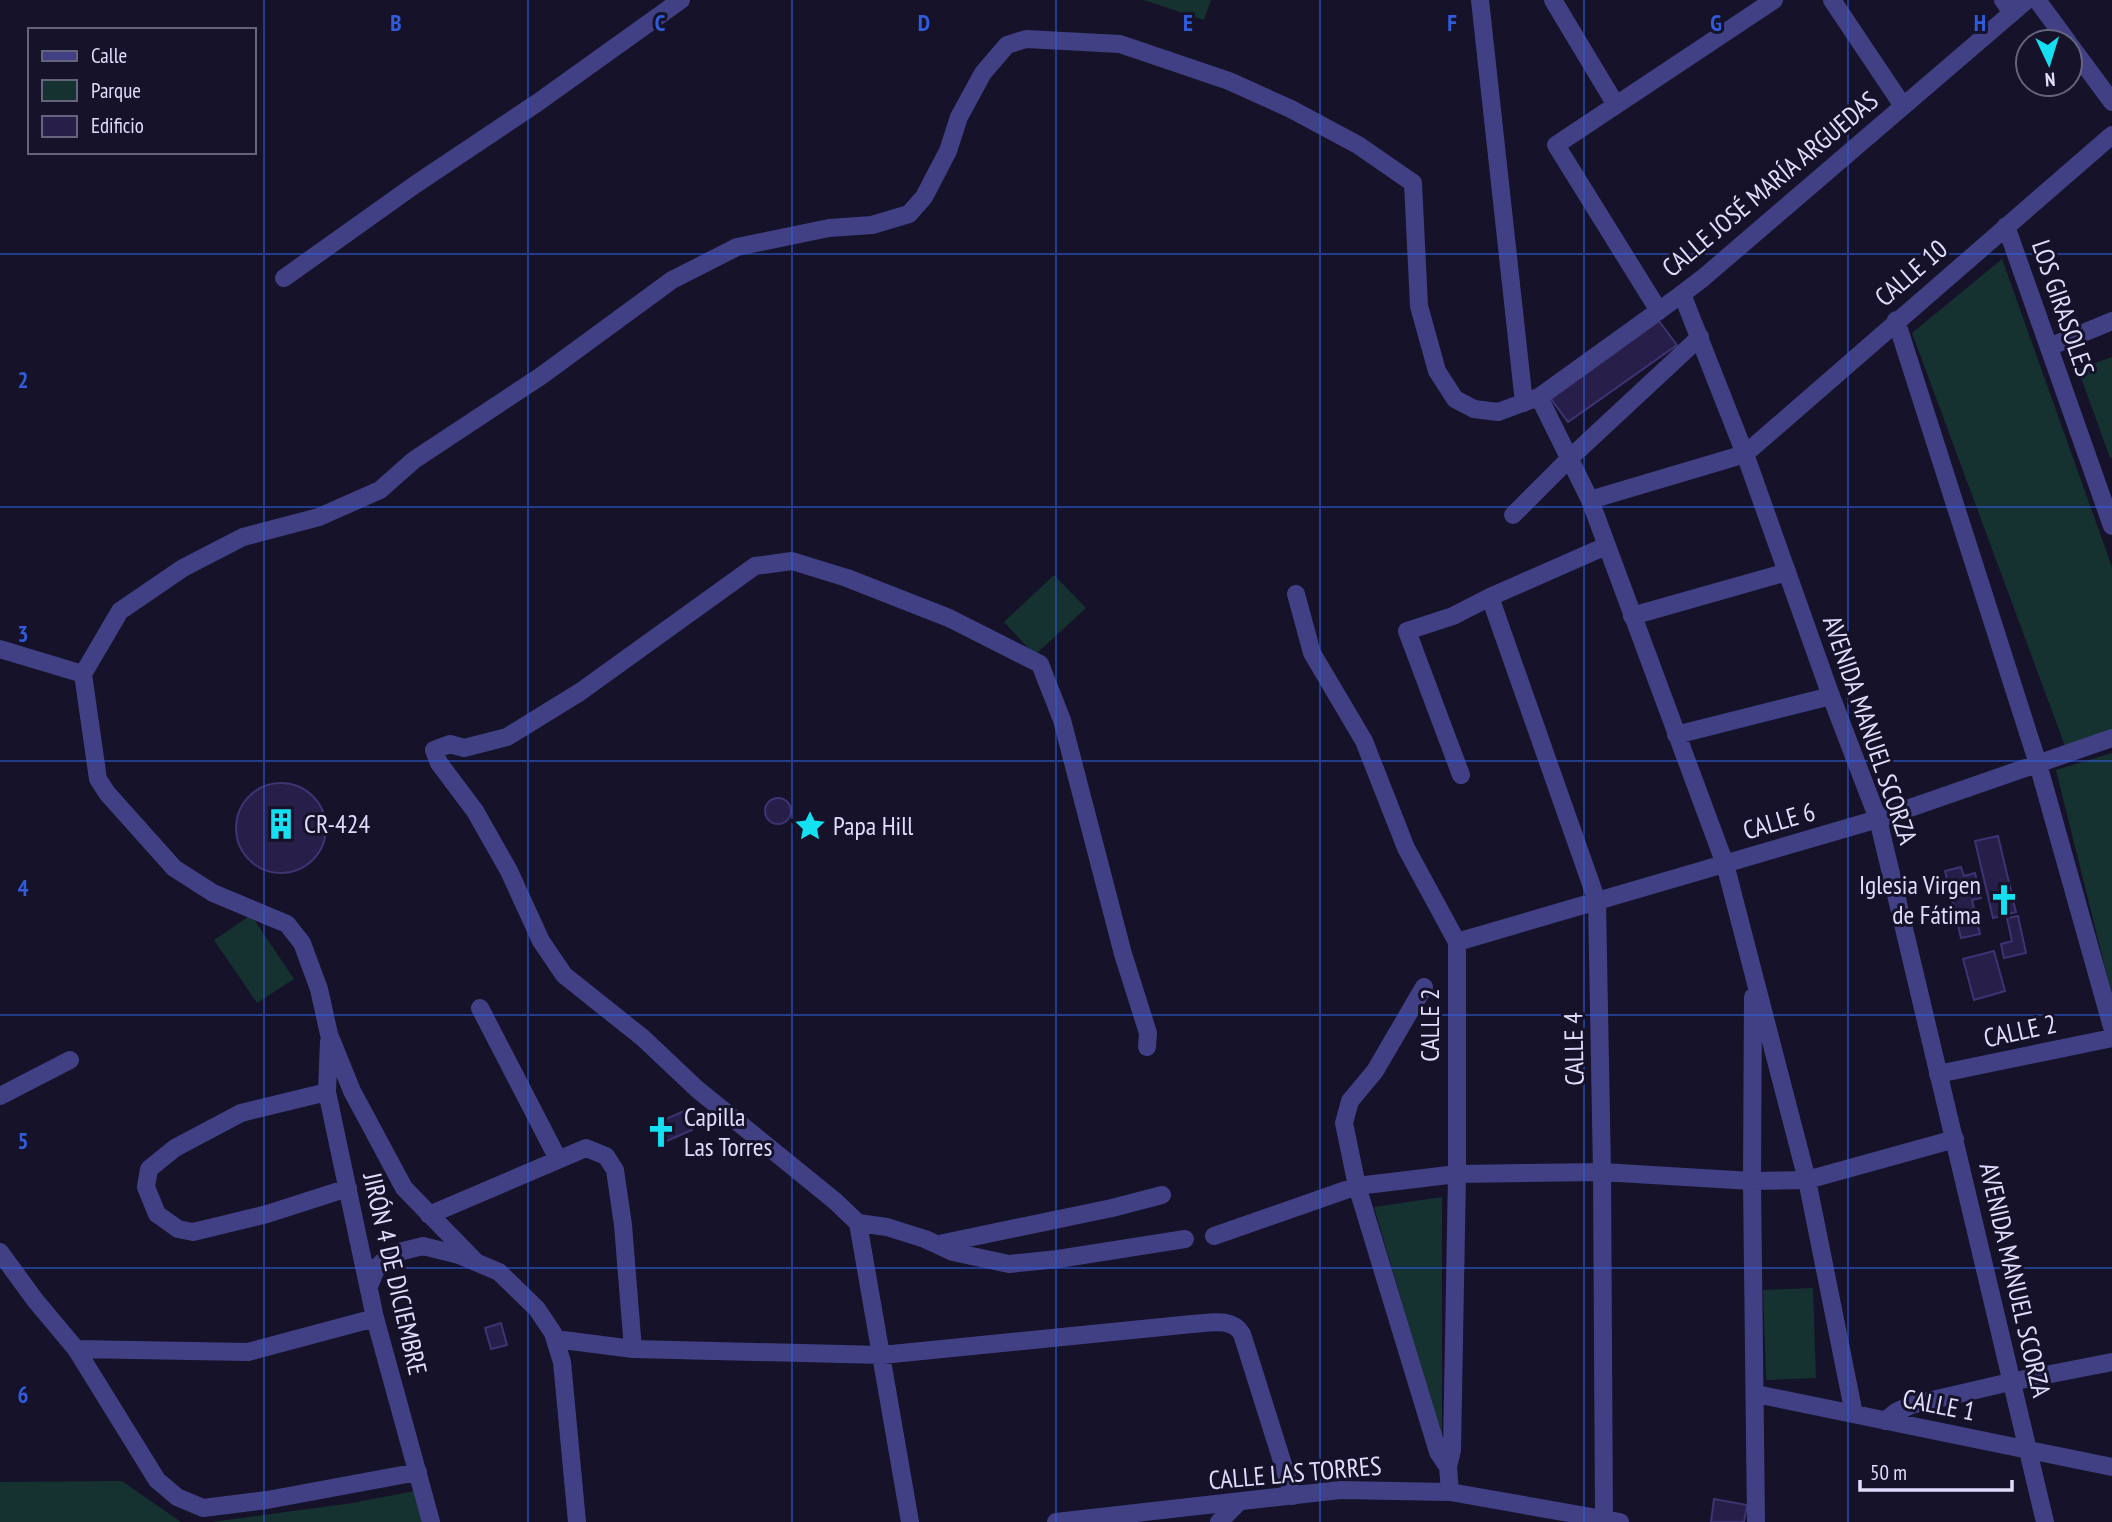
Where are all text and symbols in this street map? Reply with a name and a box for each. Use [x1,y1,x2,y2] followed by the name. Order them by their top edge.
[390,8,402,37] text: B
[655,8,666,37] text: C
[918,8,930,37] text: D
[1183,8,1193,37] text: E
[1447,8,1457,37] text: F
[1710,8,1722,37] text: G
[1974,8,1986,37] text: H
[28,28,256,154] legend
[2014,28,2084,98] north arrow
[91,42,127,69] text: Calle
[2044,68,2056,92] text: N
[91,77,141,104] text: Parque
[1655,84,1884,284] street label: CALLE JOSÉ MARÍA ARGUEDAS
[91,112,144,139] text: Edificio
[1868,232,1954,313] street label: CALLE 10
[2025,235,2102,380] street label: LOS GIRASOLES
[18,365,29,394] text: 2
[1816,611,1925,849] street label: AVENIDA MANUEL SCORZA
[18,619,29,648] text: 3
[1739,795,1819,847] street label: CALLE 6
[264,807,298,841] building icon: CR-424
[304,807,371,840] place label: CR-424
[793,809,827,843] place icon: Papa Hill
[833,809,913,842] place label: Papa Hill
[1859,868,1981,931] place label: Iglesia Virgen de Fátima
[18,873,29,902] text: 4
[1987,883,2021,917] church icon: Iglesia Virgen de Fátima
[1413,988,1446,1062] street label: CALLE 2
[1981,1007,2059,1054] street label: CALLE 2
[1556,1012,1591,1086] street label: CALLE 4
[684,1100,772,1163] place label: Capilla Las Torres
[644,1115,678,1149] church icon: Capilla Las Torres
[18,1126,29,1155] text: 5
[1972,1159,2059,1401] street label: AVENIDA MANUEL SCORZA
[356,1169,435,1378] street label: JIRÓN 4 DE DICIEMBRE
[18,1380,29,1409] text: 6
[1900,1381,1978,1428] street label: CALLE 1
[1860,1448,2012,1492] scale bar
[1207,1449,1383,1496] street label: CALLE LAS TORRES
[1870,1459,1907,1486] text: 50 m

